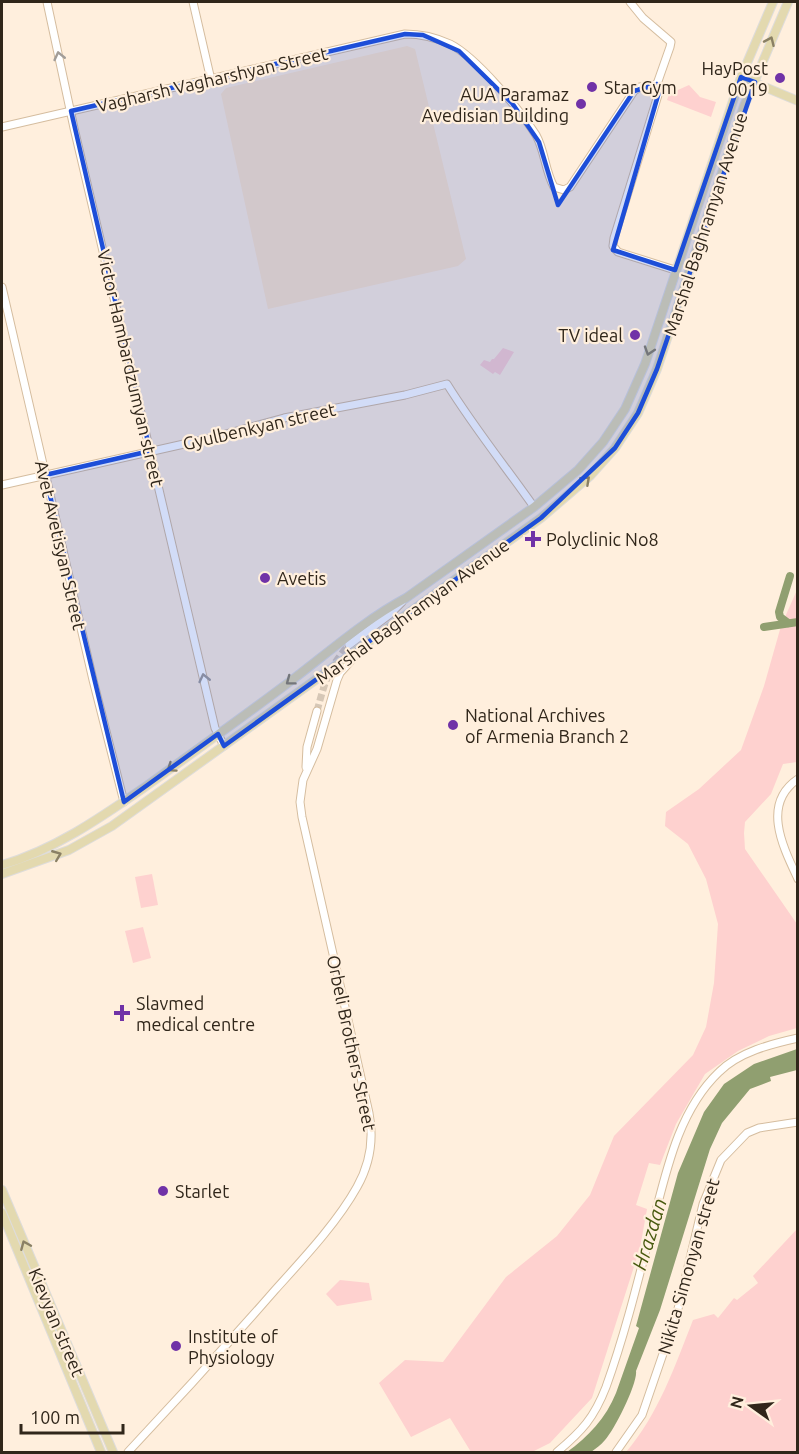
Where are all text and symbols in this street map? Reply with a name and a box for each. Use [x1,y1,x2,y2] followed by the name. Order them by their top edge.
[763,37,775,48] one-way arrow
[94,43,330,115] street label: Vagharsh Vagharshyan Street
[53,52,66,62] one-way arrow
[702,58,768,99] place label: HayPost 0019
[773,71,787,85] marker: HayPost 0019
[604,77,677,97] place label: Star Gym
[585,80,599,94] marker: Star Gym
[422,84,569,125] place label: AUA Paramaz Avedisian Building
[574,97,588,111] marker: AUA Paramaz Avedisian Building
[659,110,751,338] street label: Marshal Baghramyan Avenue
[94,247,168,489] street label: Victor Hambardzumyan street
[558,325,623,345] place label: TV ideal
[628,328,642,342] marker: TV ideal
[644,345,656,356] one-way arrow
[181,399,337,453] street label: Gyulbenkyan street
[32,458,90,632] street label: Avet Avetisyan Street
[579,476,589,487] one-way arrow
[546,529,659,549] place label: Polyclinic No8
[524,530,542,548] marker: Polyclinic No8
[312,534,512,688] street label: Marshal Baghramyan Avenue
[277,568,327,588] place label: Avetis
[258,571,272,585] marker: Avetis
[198,673,211,683] one-way arrow
[286,674,297,685] one-way arrow
[465,705,629,746] place label: National Archives of Armenia Branch 2
[446,718,460,732] marker: National Archives of Armenia Branch 2
[167,761,178,772] one-way arrow
[51,850,62,862] one-way arrow
[324,953,380,1133] street label: Orbeli Brothers Street
[136,993,255,1034] place label: Slavmed medical centre
[113,1004,131,1022] marker: Slavmed medical centre
[653,1176,723,1356] street label: Nikita Simonyan street
[175,1181,229,1201] place label: Starlet
[156,1184,170,1198] marker: Starlet
[627,1195,671,1273] water label: Hrazdan
[20,1240,32,1251] one-way arrow
[25,1265,89,1379] street label: Kievyan street
[188,1326,278,1367] place label: Institute of Physiology
[169,1339,183,1353] marker: Institute of Physiology
[721,1376,781,1436] north arrow
[726,1394,747,1410] text: N
[21,1397,123,1435] scale bar
[30,1407,80,1427] text: 100 m

